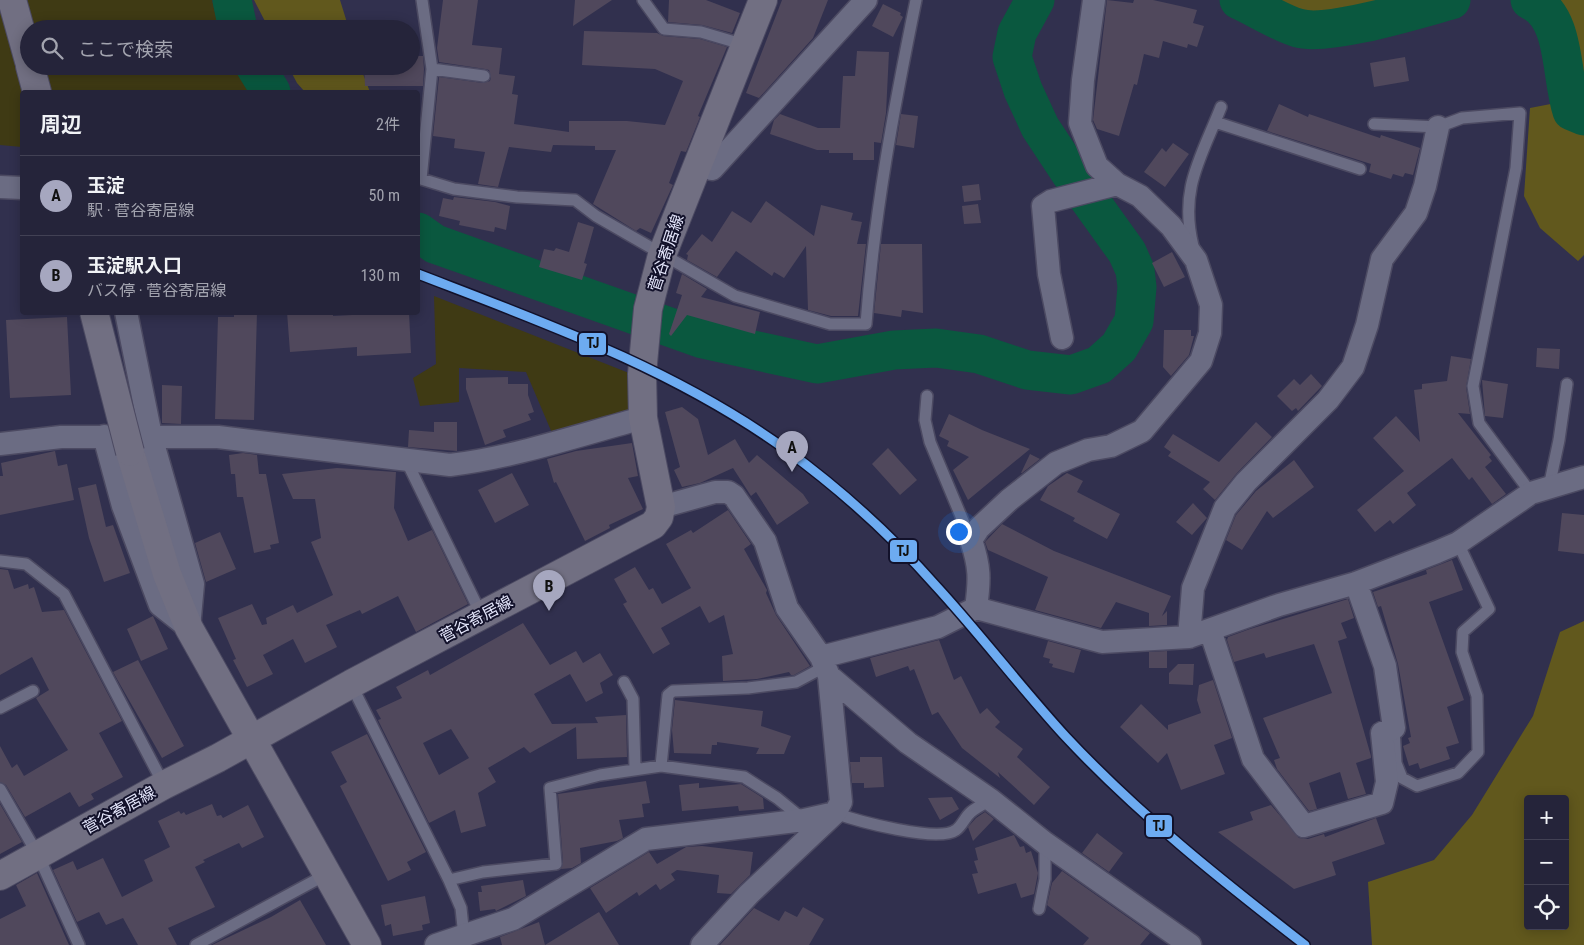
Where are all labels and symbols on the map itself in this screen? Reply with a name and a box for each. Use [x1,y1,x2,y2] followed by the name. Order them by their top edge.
[645,212,687,294] street label: 菅谷寄居線
[578,332,607,356] line badge: TJ
[587,335,600,351] text: TJ
[776,431,808,472] pin: A
[946,519,972,545] your location
[889,539,918,563] line badge: TJ
[897,543,910,559] text: TJ
[533,570,565,611] pin: B
[436,592,516,646] street label: 菅谷寄居線
[79,782,159,838] street label: 菅谷寄居線
[1145,814,1173,838] line badge: TJ
[1153,818,1166,834] text: TJ

